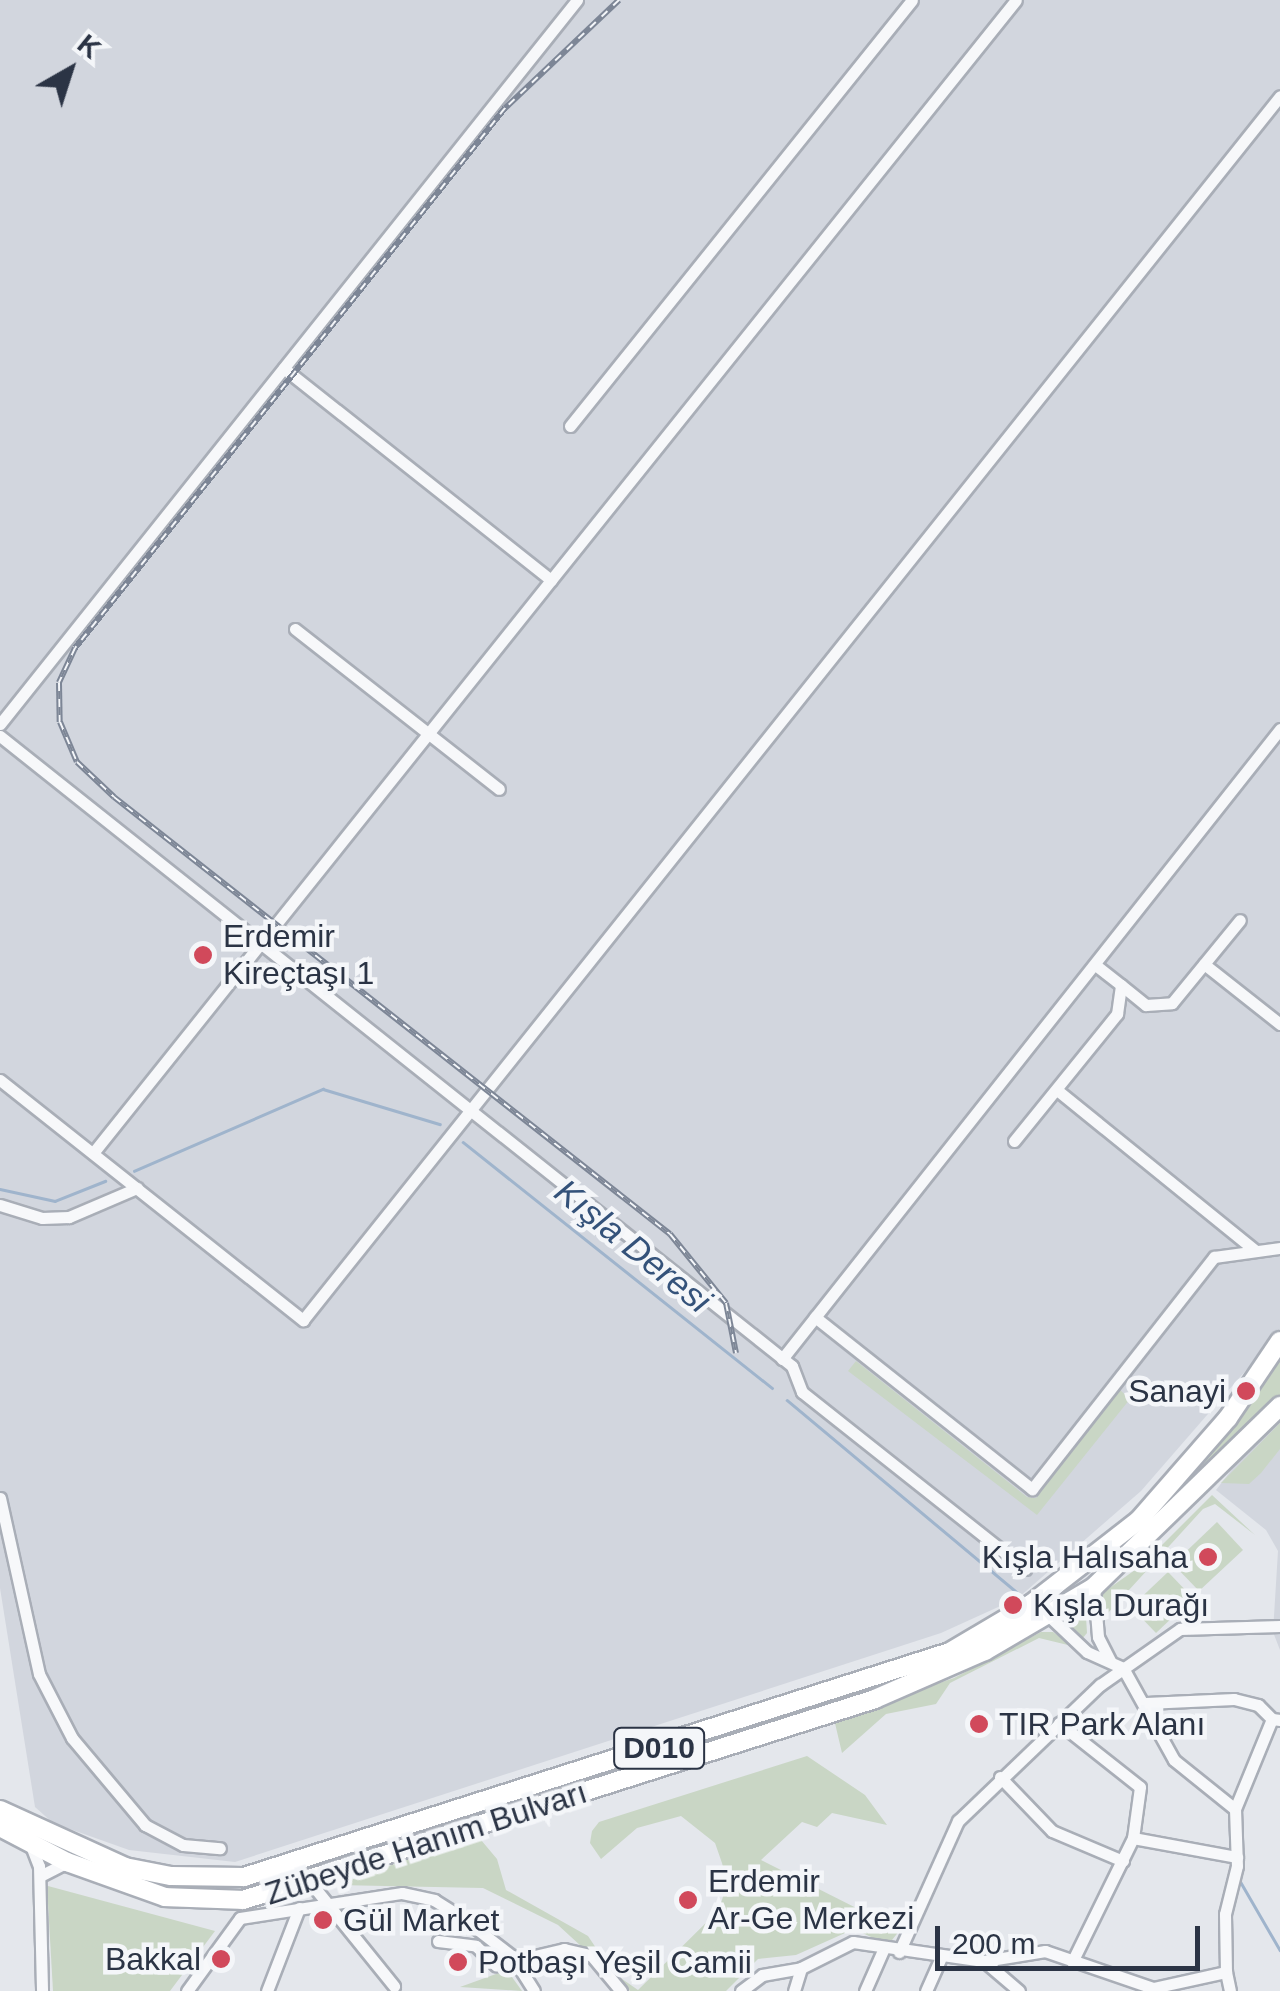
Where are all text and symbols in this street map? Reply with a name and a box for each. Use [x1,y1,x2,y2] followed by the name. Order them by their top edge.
[20,20,120,120] north arrow
[72,28,107,65] text: K
[223,918,374,993] place label: Erdemir Kireçtaşı 1
[192,944,214,966] marker: Erdemir Kireçtaşı 1
[546,1170,720,1322] water label: Kışla Deresi
[1128,1372,1226,1410] place label: Sanayi
[1235,1380,1257,1402] marker: Sanayi
[982,1538,1188,1576] place label: Kışla Halısaha
[1197,1546,1219,1568] marker: Kışla Halısaha
[1033,1586,1209,1624] place label: Kışla Durağı
[1002,1594,1024,1616] marker: Kışla Durağı
[999,1705,1207,1743] place label: TIR Park Alanı
[968,1713,990,1735] marker: TIR Park Alanı
[612,1723,706,1773] road number: D010
[260,1773,592,1913] street label: Zübeyde Hanım Bulvarı
[708,1863,914,1938] place label: Erdemir Ar-Ge Merkezi
[677,1889,699,1911] marker: Erdemir Ar-Ge Merkezi
[343,1901,499,1939] place label: Gül Market
[940,1906,1205,1968] scale bar
[312,1909,334,1931] marker: Gül Market
[952,1927,1035,1960] text: 200 m
[105,1940,201,1978] place label: Bakkal
[478,1943,752,1981] place label: Potbaşı Yeşil Camii
[210,1948,232,1970] marker: Bakkal
[447,1951,469,1973] marker: Potbaşı Yeşil Camii

